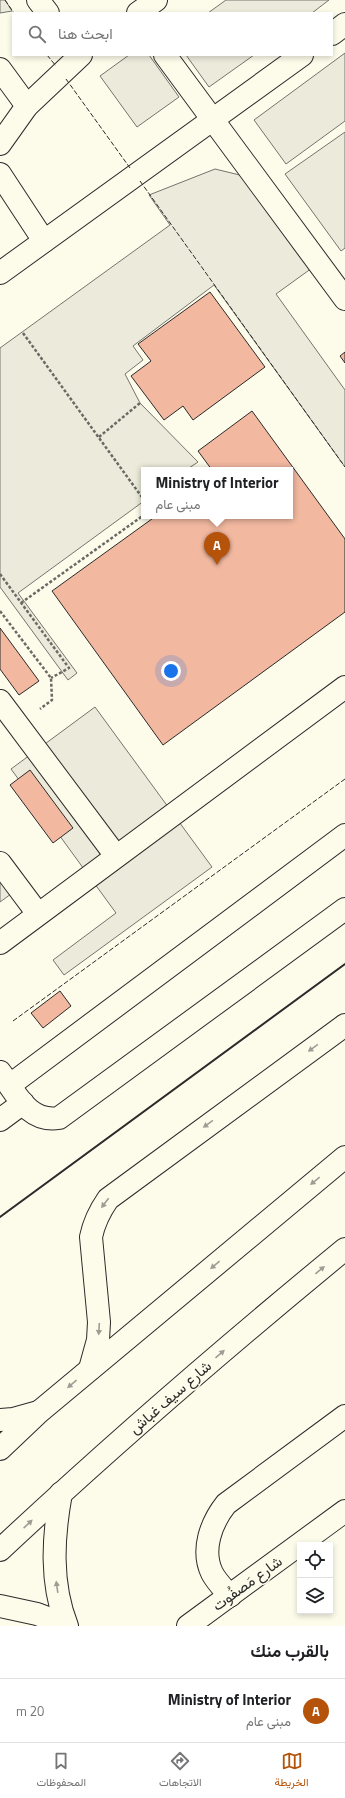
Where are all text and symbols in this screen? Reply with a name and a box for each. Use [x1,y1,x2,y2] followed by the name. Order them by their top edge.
[12,12,333,56] search box
[58,22,113,45] text: ابحث هنا
[26,23,48,45] icon: search
[141,467,293,519] popup
[155,471,279,494] text: Ministry of Interior
[155,494,200,514] text: مبنى عام
[204,532,230,565] pin: A
[161,661,181,681] your location
[308,1043,319,1052] one-way arrow
[203,1120,214,1128] one-way arrow
[309,1177,320,1186] one-way arrow
[101,1197,110,1208] one-way arrow
[210,1260,220,1269] one-way arrow
[314,1266,325,1275] one-way arrow
[95,1323,102,1335] one-way arrow
[215,1349,225,1358] one-way arrow
[124,1355,216,1439] street label: شارع سيف غباش
[67,1380,78,1389] one-way arrow
[23,1519,34,1528] one-way arrow
[297,1542,333,1614] map controls
[297,1542,333,1578] button: locate
[207,1550,287,1616] street label: شارع مَصفُوت
[297,1578,333,1614] button: layers
[54,1581,60,1593] one-way arrow
[251,1638,329,1664] text: بالقرب منك
[168,1688,291,1711] text: Ministry of Interior
[16,1701,44,1721] text: 20 m
[312,1701,320,1721] text: A
[246,1711,291,1731] text: مبنى عام
[36,1750,86,1792] tab: المحفوظات
[159,1750,202,1792] tab: الاتجاهات
[275,1750,309,1792] tab: الخريطة

